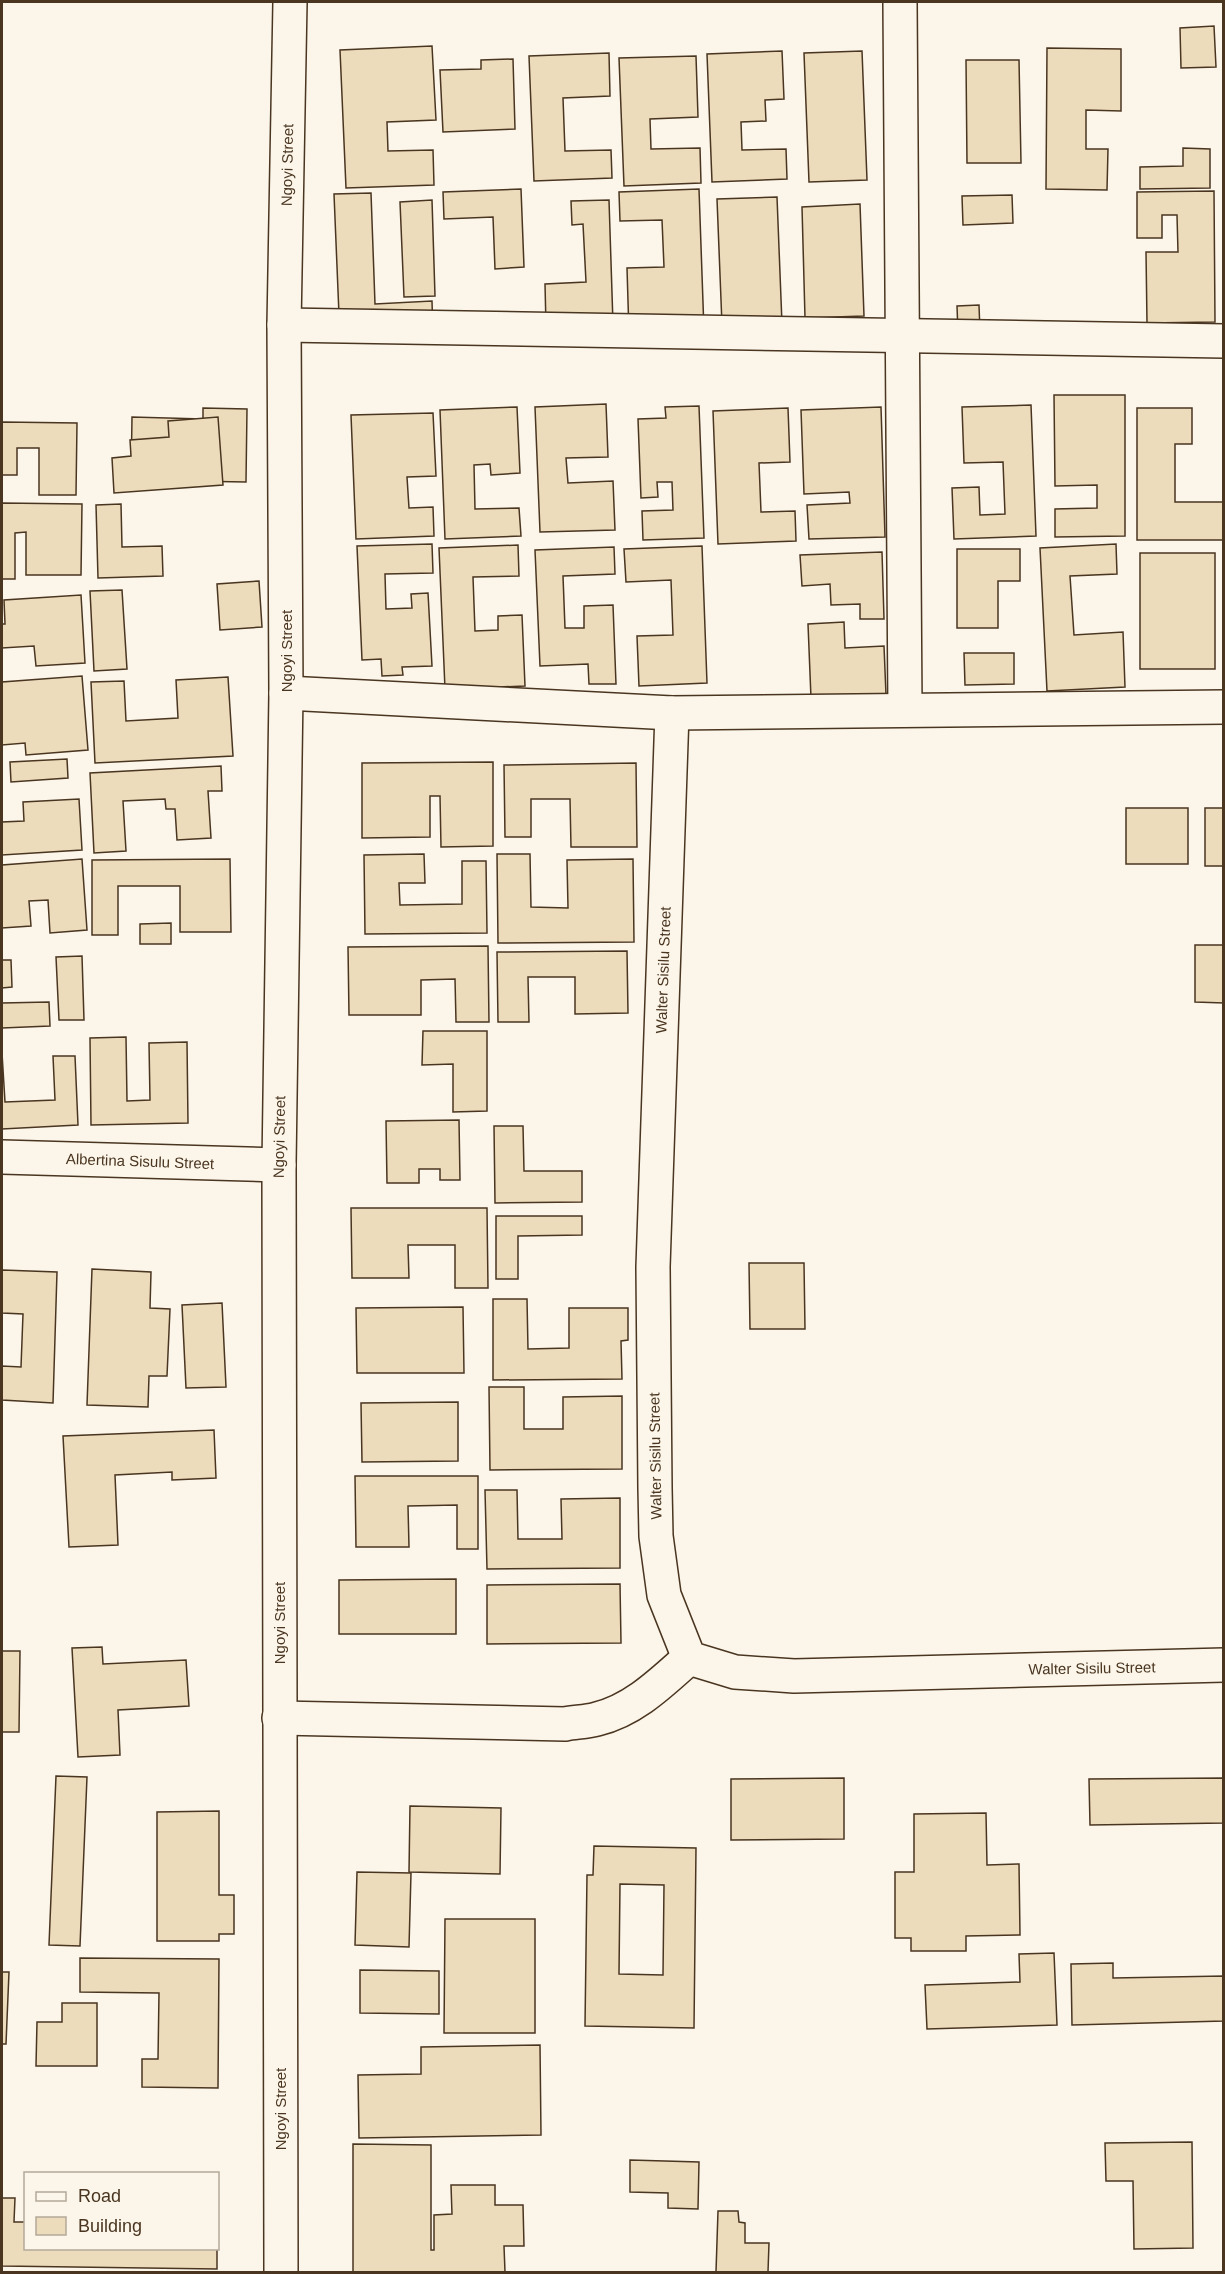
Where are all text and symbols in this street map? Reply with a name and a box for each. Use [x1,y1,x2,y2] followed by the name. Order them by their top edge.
[278,123,296,206] street label: Ngoyi Street
[278,609,295,692] street label: Ngoyi Street
[652,905,674,1034] street label: Walter Sisilu Street
[270,1095,288,1178] street label: Ngoyi Street
[66,1150,215,1172] street label: Albertina Sisulu Street
[645,1392,665,1520] street label: Walter Sisilu Street
[271,1581,288,1664] street label: Ngoyi Street
[1028,1658,1156,1678] street label: Walter Sisilu Street
[272,2067,289,2150] street label: Ngoyi Street
[24,2172,219,2250] legend
[78,2186,121,2206] text: Road
[78,2216,142,2236] text: Building

